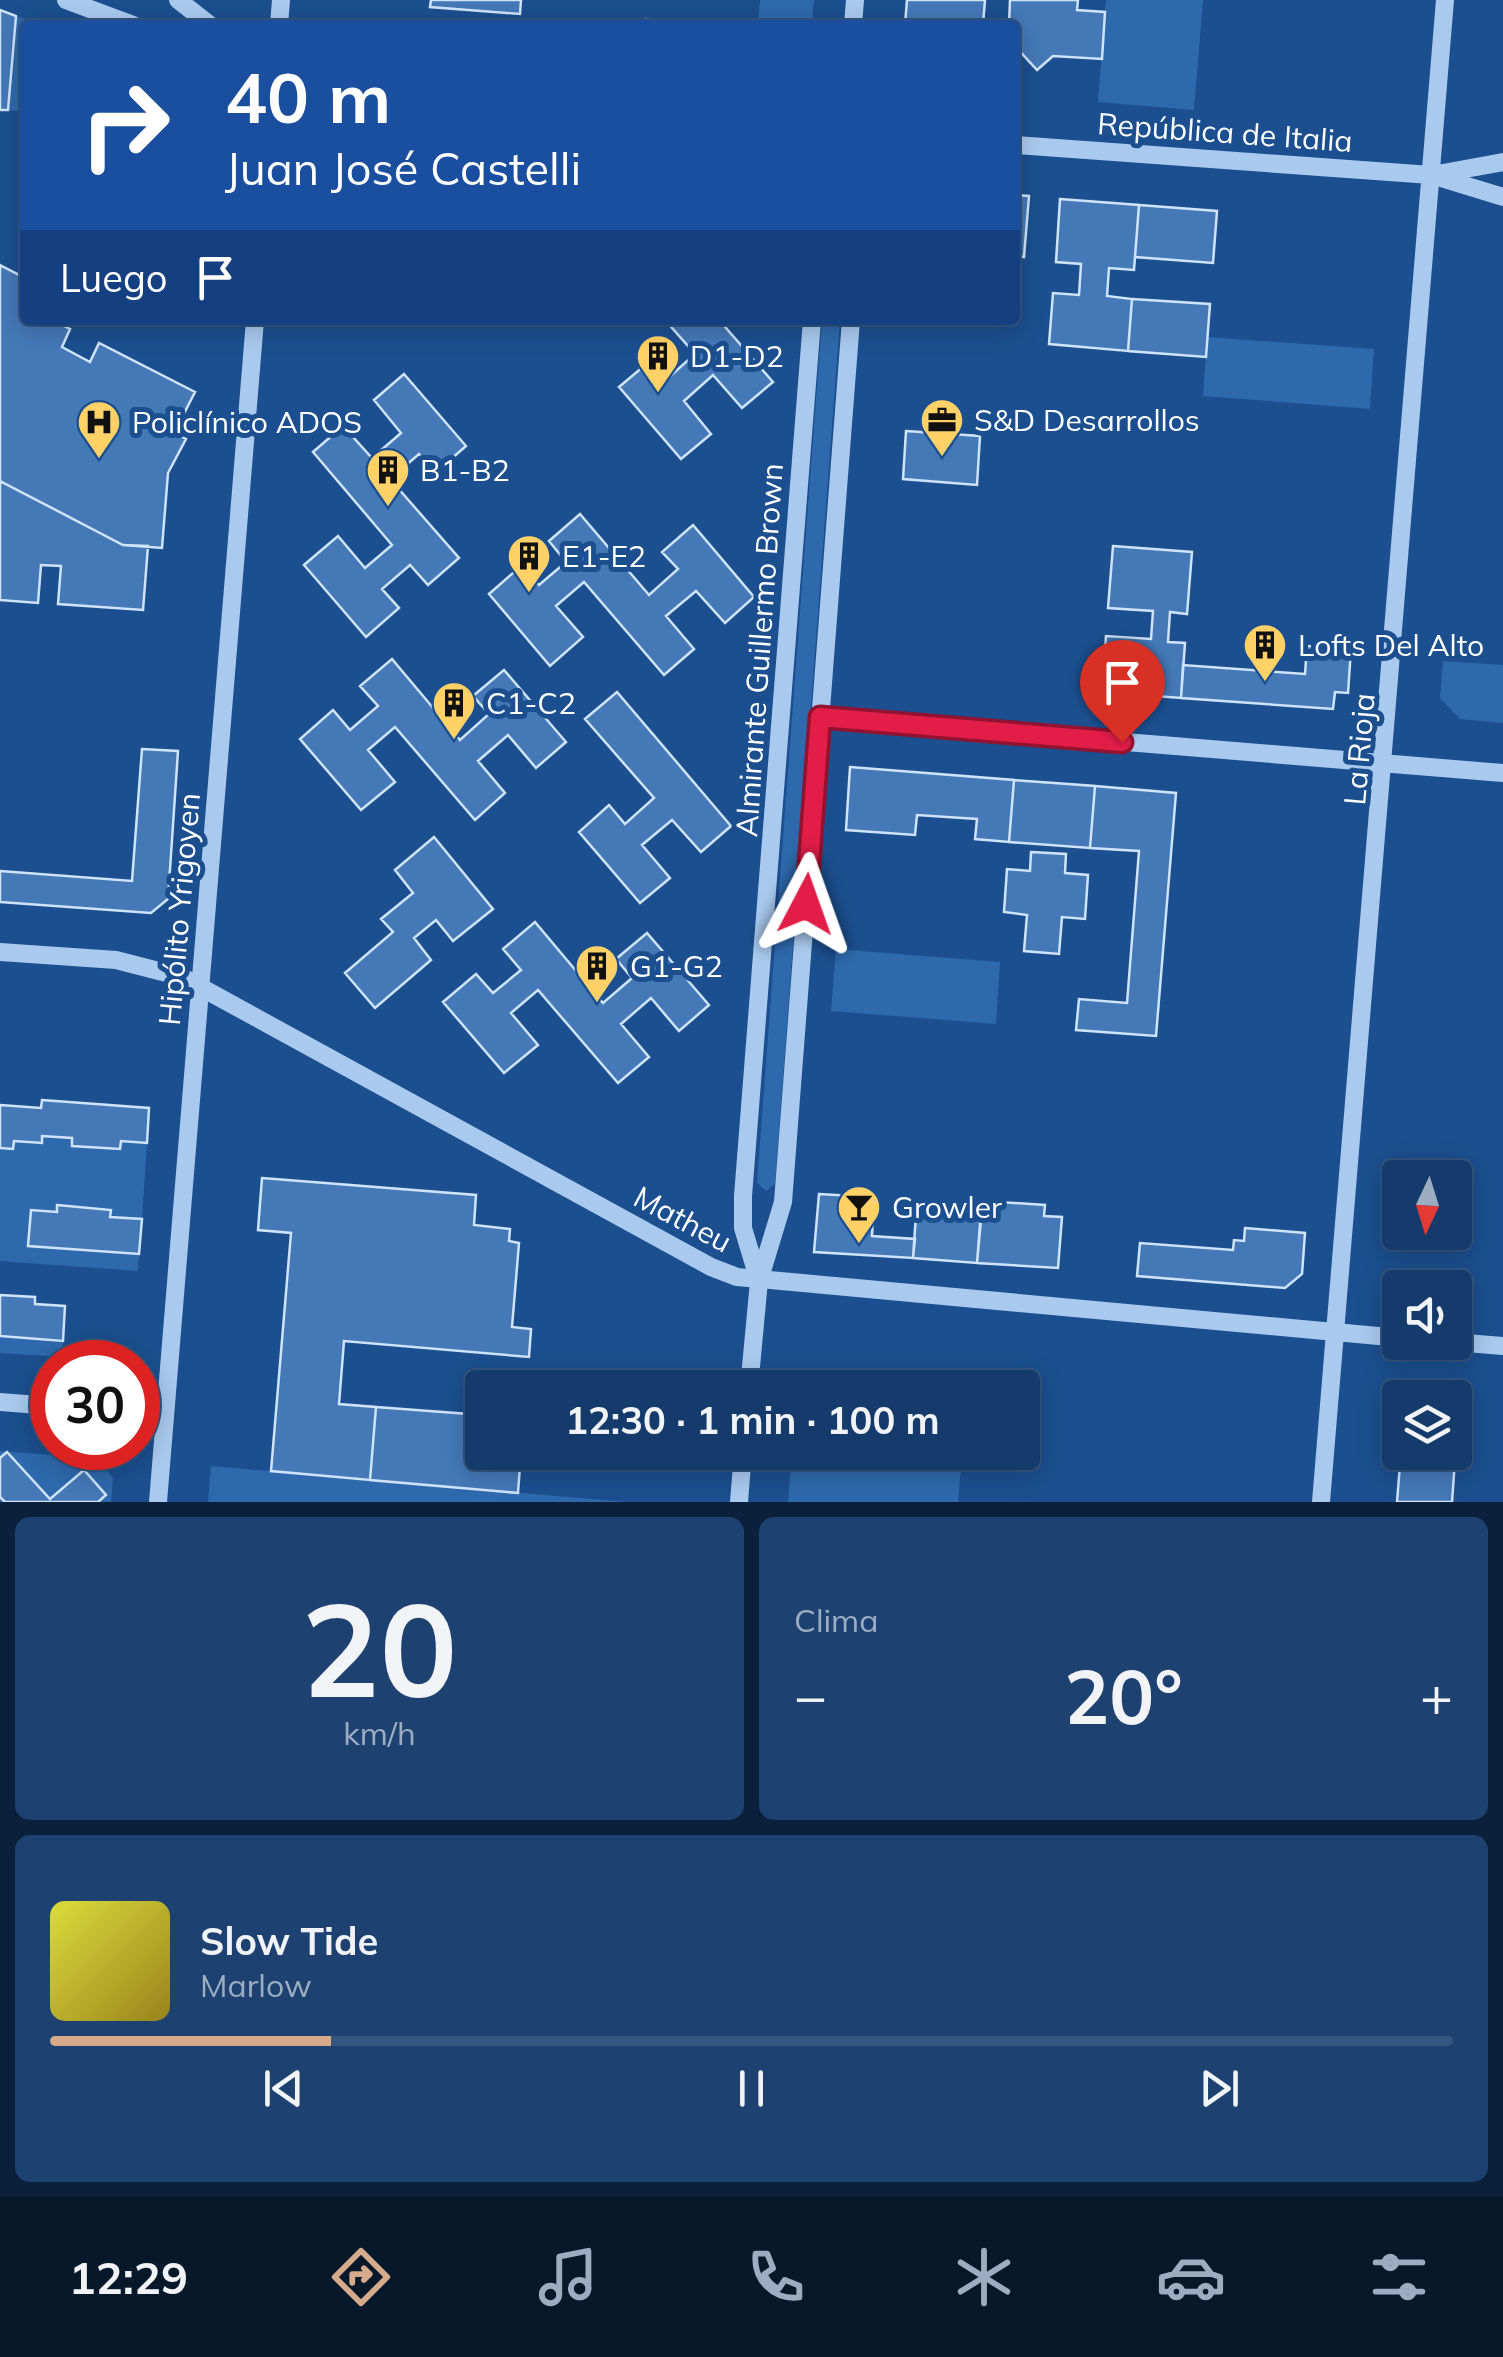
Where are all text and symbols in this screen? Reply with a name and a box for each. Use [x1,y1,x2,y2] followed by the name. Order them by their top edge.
[225,53,391,141] text: 40 m
[60,60,190,190] icon: right
[1096,104,1354,160] street label: República de Italia
[225,140,581,196] text: Juan José Castelli
[188,250,243,305] icon: arrive
[60,254,168,302] text: Luego
[635,333,681,394] building icon: D1-D2
[690,337,784,375] place label: D1-D2
[919,397,965,458] office icon: S&D Desarrollos
[76,399,122,460] hospital icon: Policlínico ADOS
[974,401,1200,439] place label: S&D Desarrollos
[132,403,362,441] place label: Policlínico ADOS
[365,447,411,508] building icon: B1-B2
[420,451,510,489] place label: B1-B2
[727,462,791,838] street label: Almirante Guillermo Brown
[506,533,552,594] building icon: E1-E2
[562,537,646,575] place label: E1-E2
[1242,622,1288,683] building icon: Lofts Del Alto
[1298,626,1484,664] place label: Lofts Del Alto
[1080,640,1165,743] pin
[1095,655,1150,710] icon: arrive
[431,680,477,741] building icon: C1-C2
[486,684,576,722] place label: C1-C2
[1335,691,1383,807] street label: La Rioja
[150,791,208,1027] street label: Hipólito Yrigoyen
[754,852,858,956] position arrow
[574,943,620,1004] building icon: G1-G2
[630,947,723,985] place label: G1-G2
[1382,1160,1472,1250] north arrow
[1382,1160,1472,1470] map controls
[628,1177,738,1261] street label: Matheu
[836,1184,882,1245] bar icon: Growler
[892,1188,1002,1226] place label: Growler
[1382,1270,1472,1360] button: sound
[30,1340,160,1470] speed limit sign: 30
[1382,1380,1472,1470] button: layers
[565,1396,940,1444] text: 12:30 · 1 min · 100 m
[301,1566,458,1730] text: 20
[794,1600,878,1640] text: Clima
[1064,1649,1183,1743] text: 20°
[794,1661,827,1730] text: −
[1420,1661,1453,1730] text: +
[343,1713,416,1753] text: km/h
[200,1917,378,1965] text: Slow Tide
[200,1965,312,2005] text: Marlow
[256,2061,311,2116] icon: previous
[724,2061,779,2116] icon: pause
[1192,2061,1247,2116] icon: next
[326,2242,396,2312] icon: directions
[533,2242,603,2312] icon: music
[741,2242,811,2312] icon: phone
[949,2242,1019,2312] icon: climate
[1156,2242,1226,2312] icon: car
[1364,2242,1434,2312] icon: filters
[69,2249,188,2305] text: 12:29

